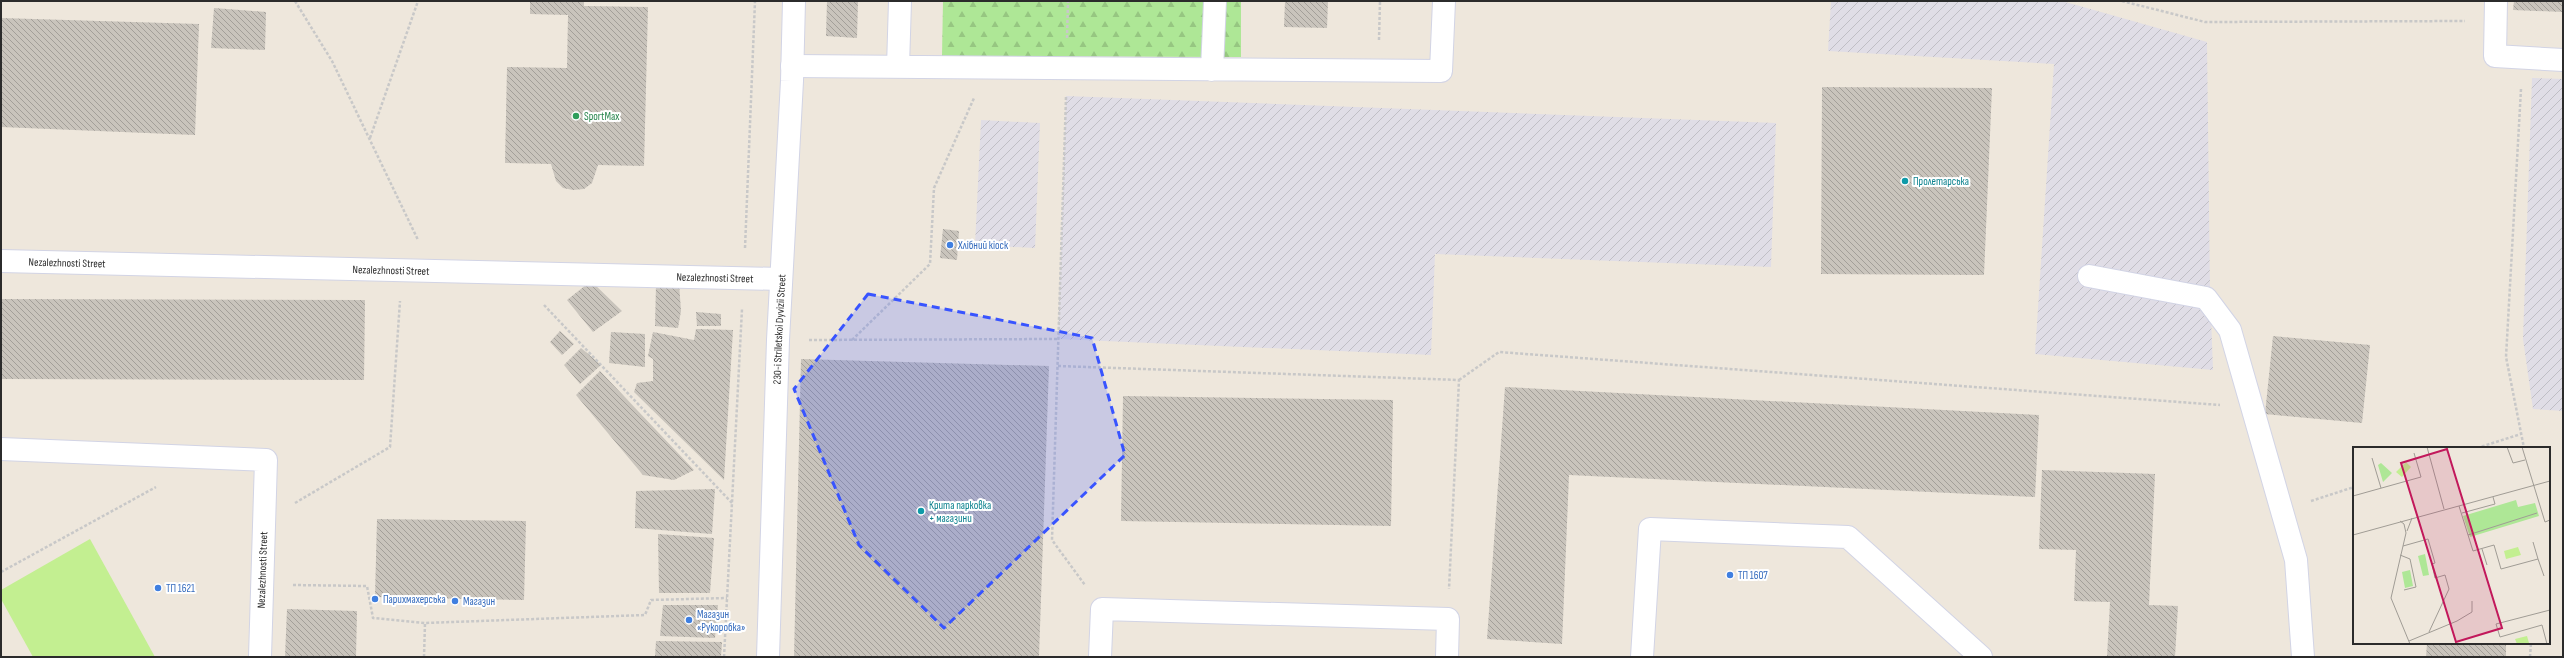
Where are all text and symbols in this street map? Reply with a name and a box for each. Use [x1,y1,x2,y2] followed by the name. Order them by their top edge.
[584,110,619,123] place label: SportMax
[571,111,581,121] marker: SportMax
[1913,175,1969,188] place label: Пролетарська
[1900,176,1910,186] marker: Пролетарська
[957,239,1009,252] place label: Хлібний кіоск
[945,240,955,250] marker: Хлібний кіоск
[28,256,106,270] street label: Nezalezhnosti Street
[352,263,430,278] street label: Nezalezhnosti Street
[676,271,754,285] street label: Nezalezhnosti Street
[771,273,789,385] street label: 230-i Striletskoi Dyvizii Street
[2353,447,2550,644] inset map
[929,499,991,525] place label: Крита парковка + магазини
[916,506,926,516] marker: Крита парковка + магазини
[255,531,270,609] street label: Nezalezhnosti Street
[1738,569,1768,582] place label: ТП 1607
[1725,570,1735,580] marker: ТП 1607
[166,582,195,595] place label: ТП 1621
[153,583,163,593] marker: ТП 1621
[383,593,446,606] place label: Парихмахерська
[370,594,380,604] marker: Парихмахерська
[463,595,495,608] place label: Магазин
[450,596,460,606] marker: Магазин
[697,608,745,634] place label: Магазин «Рукоробка»
[684,615,694,625] marker: Магазин «Рукоробка»

